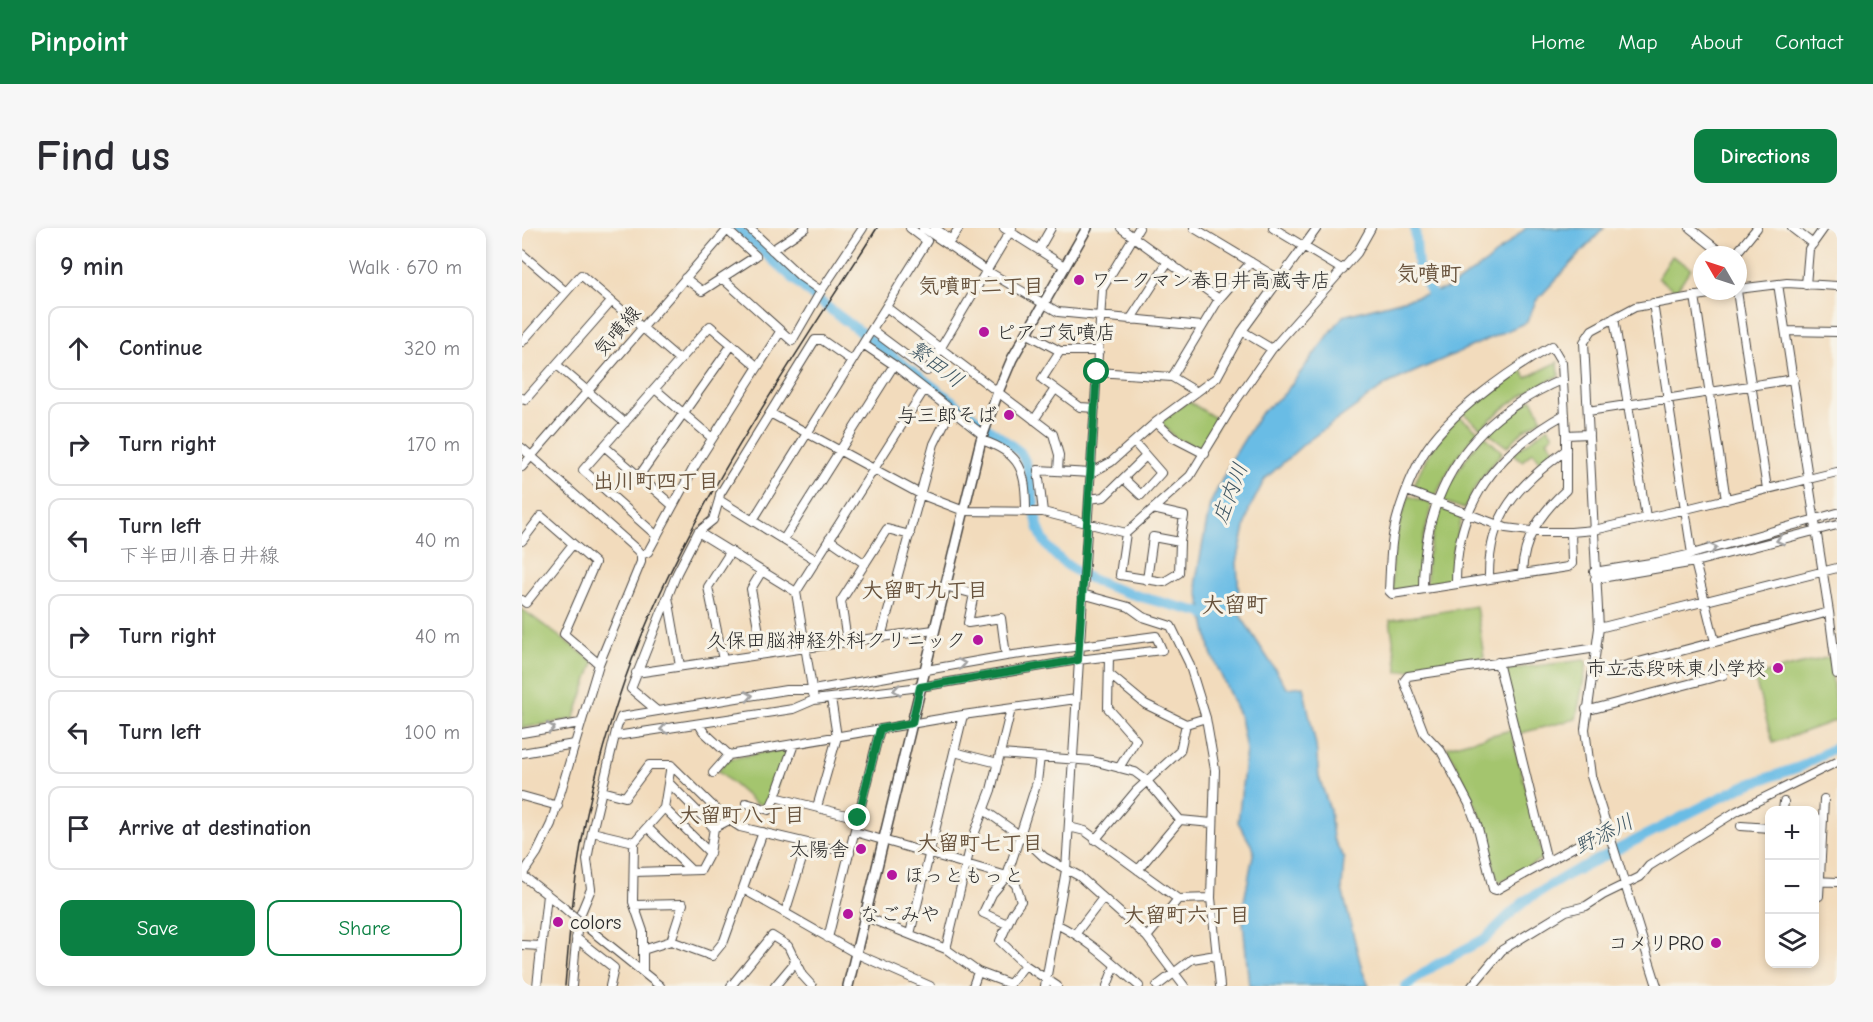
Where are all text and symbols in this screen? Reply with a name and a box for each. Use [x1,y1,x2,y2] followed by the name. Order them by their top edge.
[30,26,128,58] text: Pinpoint
[1531,30,1585,54] text: Home
[1618,30,1658,54] text: Map
[1691,30,1742,54] text: About
[1775,30,1843,54] text: Contact
[1694,129,1837,183] button: Directions
[36,132,170,181] text: Find us
[1693,246,1747,300] north arrow
[60,252,124,282] text: 9 min
[349,256,462,279] text: Walk · 670 m
[1396,261,1462,287] district label: 気噴町
[1091,269,1331,292] place label: ワークマン春日井高蔵寺店
[1072,273,1086,287] marker: ワークマン春日井高蔵寺店
[918,274,1044,298] district label: 気噴町二丁目
[589,301,646,362] street label: 気噴線
[996,321,1116,344] place label: ピアゴ気噴店
[977,325,991,339] marker: ピアゴ気噴店
[62,332,95,365] icon: ahead
[119,335,202,361] text: Continue
[904,335,968,393] water label: 繁田川
[404,337,460,360] text: 320 m
[1083,358,1109,384] route start
[897,404,997,427] place label: 与三郎そば
[1002,408,1016,422] marker: 与三郎そば
[62,428,95,461] icon: right
[119,431,216,457] text: Turn right
[407,433,460,456] text: 170 m
[1208,459,1252,527] water label: 庄内川
[593,469,719,493] district label: 出川町四丁目
[119,513,201,539] text: Turn left
[62,524,95,557] icon: left
[415,529,460,552] text: 40 m
[1775,532,1785,545] one-way arrow
[1707,543,1718,555] one-way arrow
[119,544,279,567] text: 下半田川春日井線
[862,578,988,602] district label: 大留町九丁目
[1202,592,1268,618] district label: 大留町
[62,620,95,653] icon: right
[119,623,216,649] text: Turn right
[415,625,460,648] text: 40 m
[706,629,966,652] place label: 久保田脳神経外科クリニック
[971,633,985,647] marker: 久保田脳神経外科クリニック
[1586,657,1766,680] place label: 市立志段味東小学校
[956,658,966,671] one-way arrow
[1771,661,1785,675] marker: 市立志段味東小学校
[892,683,901,696] one-way arrow
[744,690,753,702] one-way arrow
[62,716,95,749] icon: left
[119,719,201,745] text: Turn left
[405,721,460,744] text: 100 m
[546,722,556,735] one-way arrow
[659,723,668,735] one-way arrow
[679,803,805,827] district label: 大留町八丁目
[844,804,870,830] route end
[1765,806,1819,968] map controls
[1765,806,1819,860] button: +
[1570,809,1638,859] water label: 野添川
[62,812,95,845] icon: arrive
[119,815,311,841] text: Arrive at destination
[917,831,1043,855] district label: 大留町七丁目
[789,838,849,861] place label: 太陽舎
[854,842,868,856] marker: 太陽舎
[1765,860,1819,914] button: −
[904,864,1024,887] place label: ほっともっと
[885,868,899,882] marker: ほっともっと
[60,900,255,956] button: Save
[267,900,462,956] button: Share
[860,903,940,926] place label: なごみや
[1124,903,1250,927] district label: 大留町六丁目
[841,907,855,921] marker: なごみや
[570,911,621,934] place label: colors
[1765,914,1819,968] button: layers
[551,915,565,929] marker: colors
[1608,932,1704,955] place label: コメリPRO
[1709,936,1723,950] marker: コメリPRO

